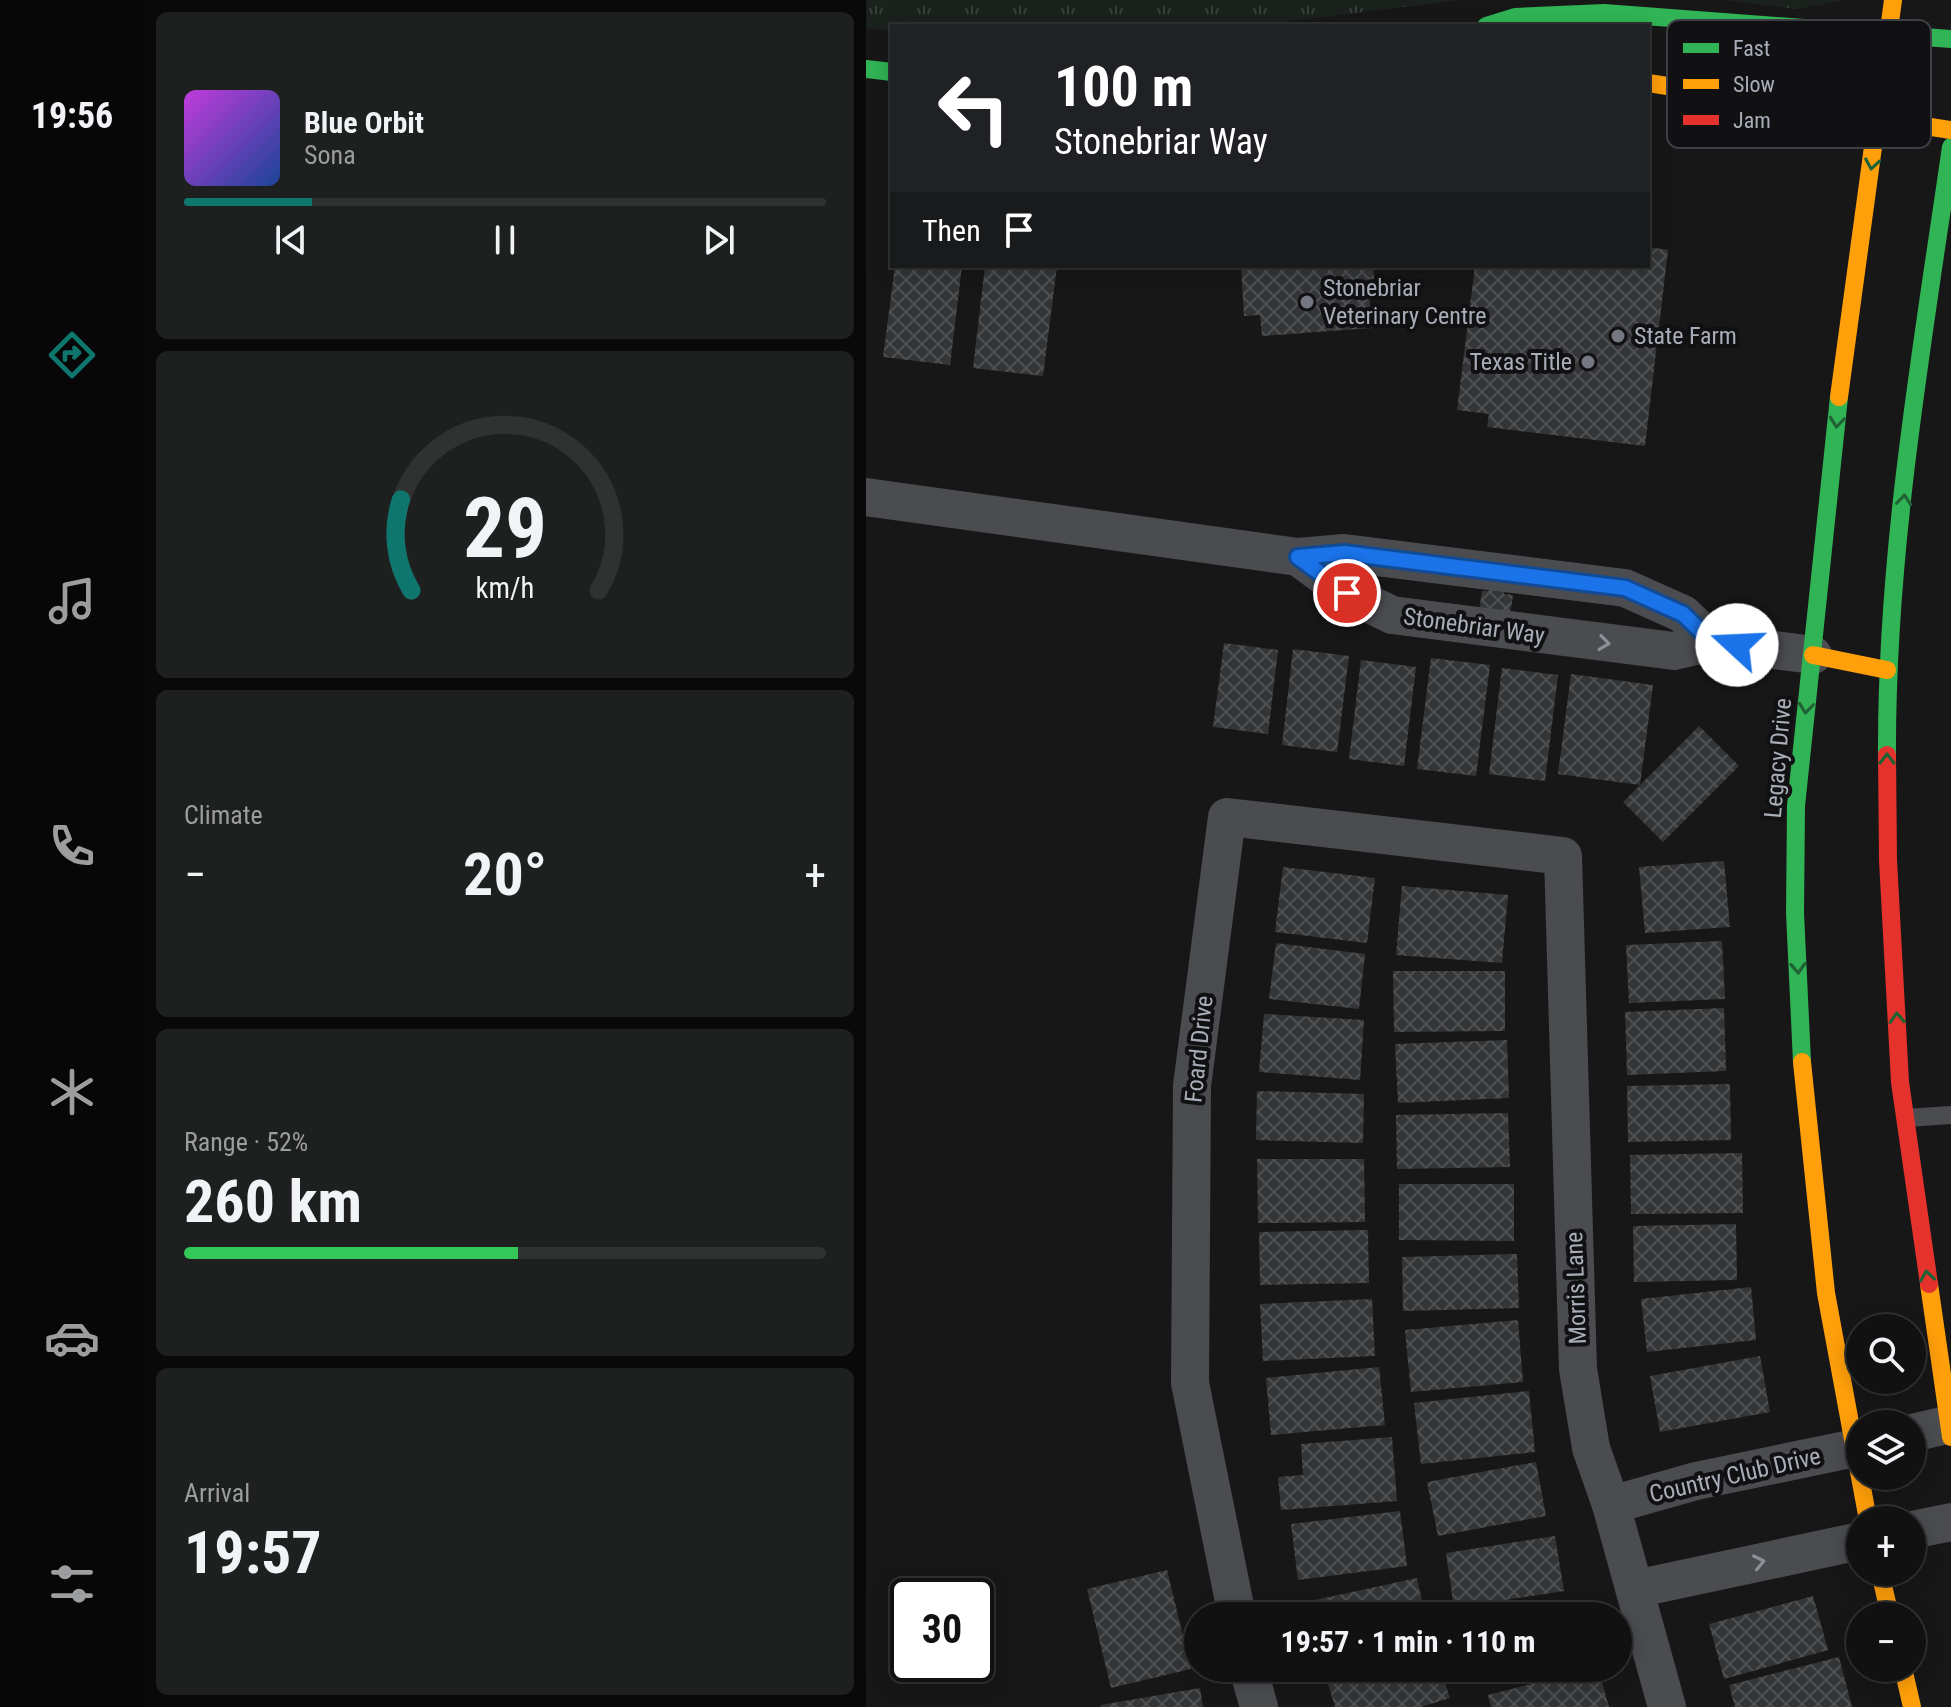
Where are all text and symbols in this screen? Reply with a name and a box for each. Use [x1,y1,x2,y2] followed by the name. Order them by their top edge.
[1667,20,1931,148] legend
[1733,36,1770,61] text: Fast
[1054,54,1193,120] text: 100 m
[922,56,1026,160] icon: left
[1733,72,1775,97] text: Slow
[31,95,113,137] text: 19:56
[304,105,424,140] text: Blue Orbit
[1733,108,1771,133] text: Jam
[1054,121,1268,163] text: Stonebriar Way
[304,140,356,170] text: Sona
[1864,157,1881,171] one-way arrow
[997,208,1041,252] icon: arrive
[922,213,981,248] text: Then
[269,218,313,262] icon: previous
[483,218,527,262] icon: pause
[697,218,741,262] icon: next
[1323,274,1486,330] place label: Stonebriar Veterinary Centre
[1298,293,1316,311] marker: Stonebriar Veterinary Centre
[1634,322,1737,350] place label: State Farm
[44,327,100,383] icon: directions
[1609,327,1627,345] marker: State Farm
[1470,348,1572,376] place label: Texas Title
[1579,353,1597,371] marker: Texas Title
[1828,416,1845,429] one-way arrow
[463,479,547,576] text: 29
[1895,493,1912,506] one-way arrow
[1313,559,1381,627] pin
[476,571,534,605] text: km/h
[1325,571,1369,615] icon: arrive
[44,573,100,629] icon: music
[1402,602,1546,650] street label: Stonebriar Way
[1695,603,1779,687] position arrow
[1598,635,1611,652] one-way arrow
[1759,697,1797,819] street label: Legacy Drive
[1798,702,1815,715] one-way arrow
[1878,752,1896,765] one-way arrow
[184,800,263,830] text: Climate
[44,818,100,874] icon: phone
[463,839,547,910] text: 20°
[184,849,206,901] text: −
[804,849,826,901] text: +
[1789,962,1806,975] one-way arrow
[1179,994,1219,1104] street label: Foard Drive
[1889,1011,1906,1024] one-way arrow
[44,1064,100,1120] icon: climate
[184,1127,308,1157] text: Range · 52%
[184,1166,362,1237] text: 260 km
[1560,1231,1592,1345] street label: Morris Lane
[1919,1270,1936,1283] one-way arrow
[44,1310,100,1366] icon: car
[1846,1314,1926,1682] map controls
[1846,1314,1926,1394] button: search
[1846,1410,1926,1490] button: layers
[1647,1442,1823,1508] street label: Country Club Drive
[184,1478,250,1508] text: Arrival
[1846,1506,1926,1586] button: +
[184,1517,322,1588] text: 19:57
[1752,1554,1765,1571] one-way arrow
[44,1556,100,1612] icon: filters
[890,1578,994,1682] speed limit sign: 30
[1846,1602,1926,1682] button: −
[1281,1624,1535,1659] text: 19:57 · 1 min · 110 m

